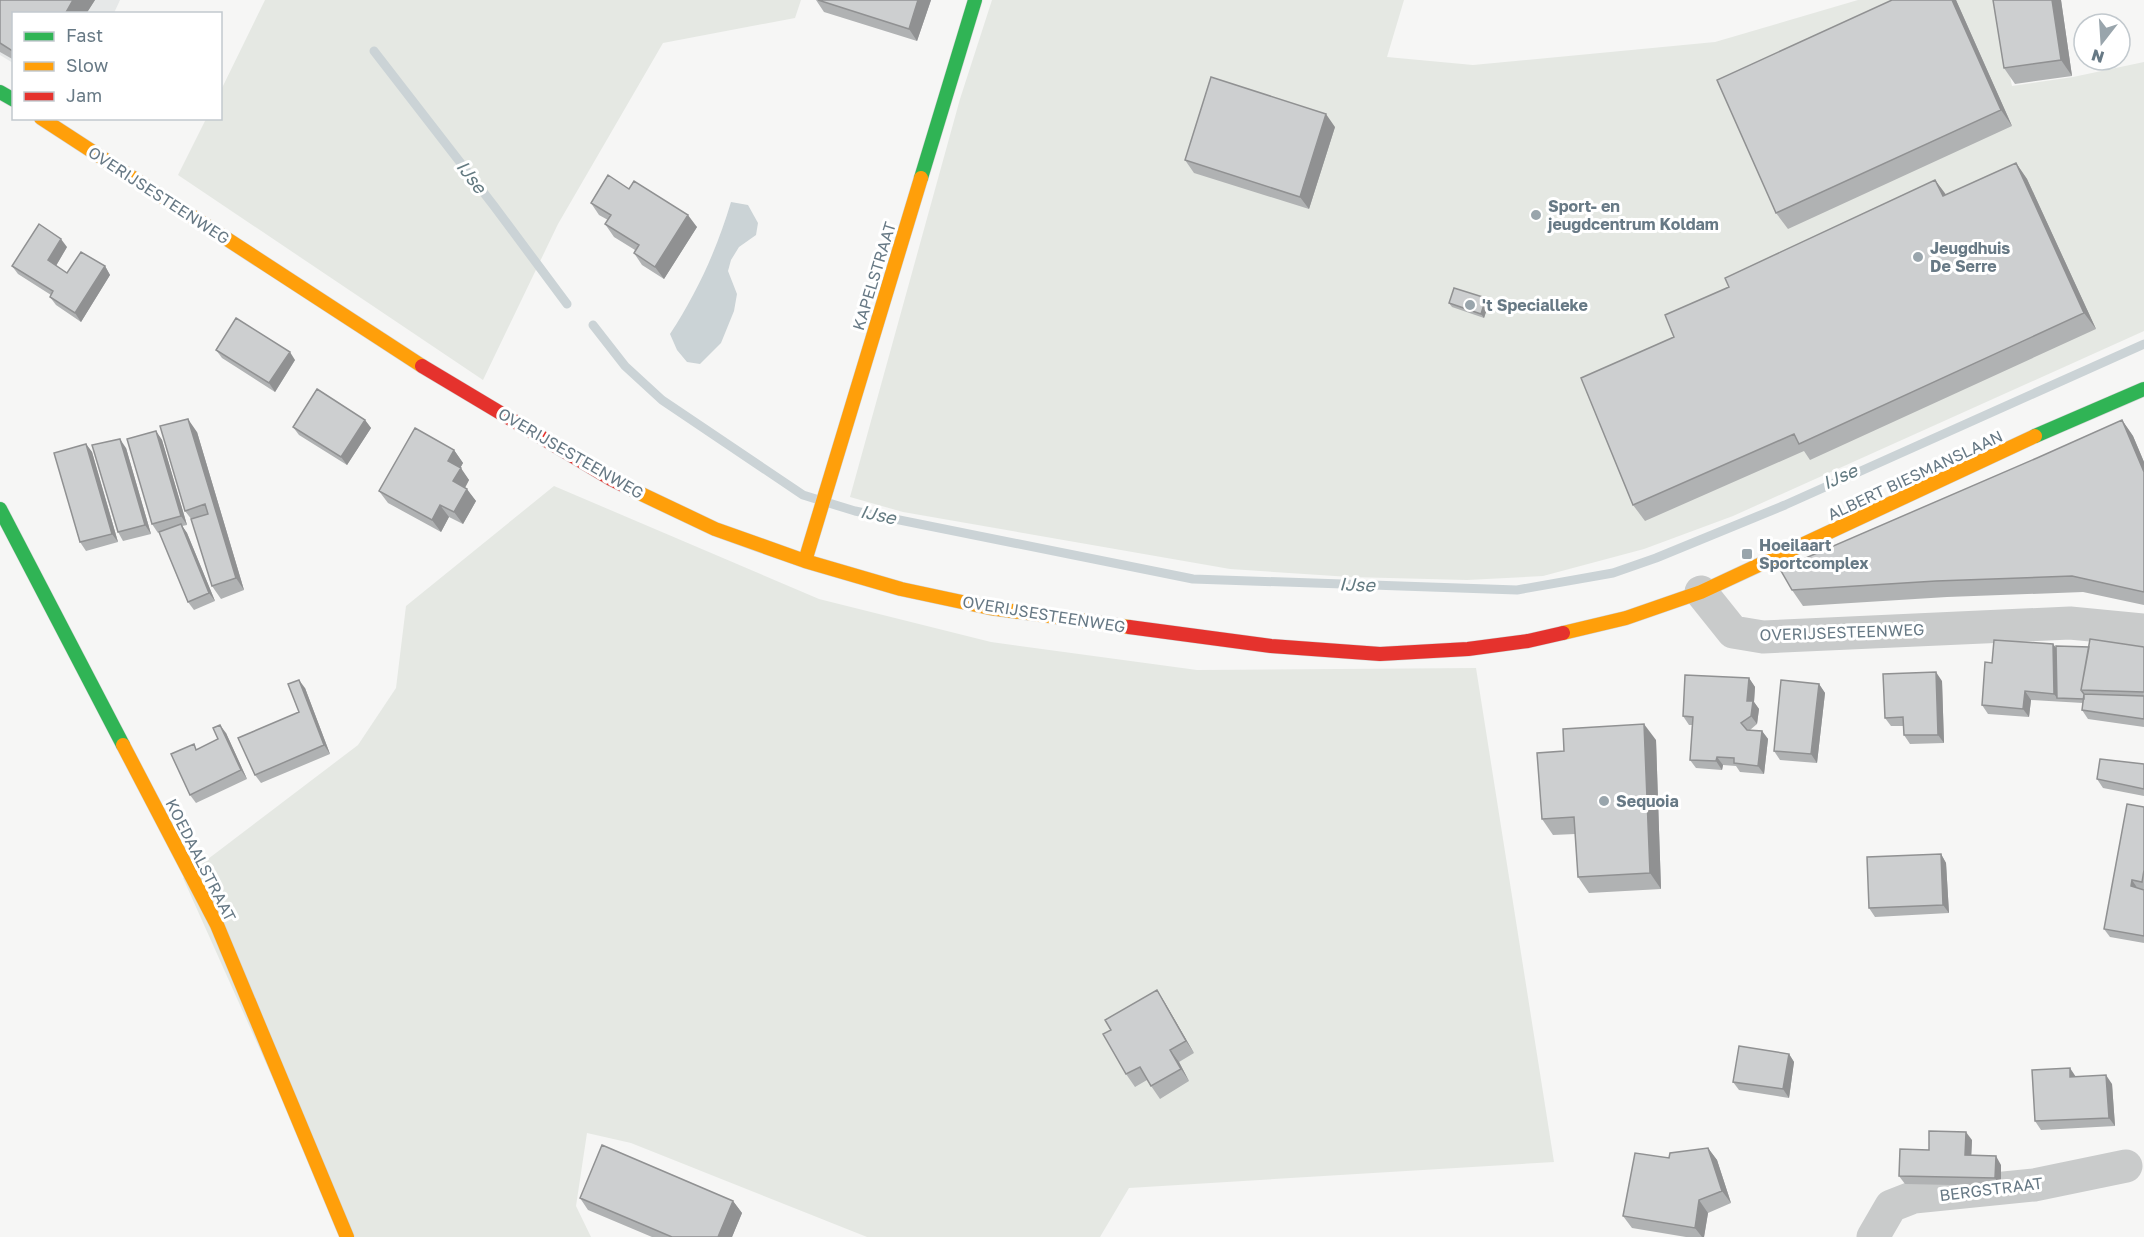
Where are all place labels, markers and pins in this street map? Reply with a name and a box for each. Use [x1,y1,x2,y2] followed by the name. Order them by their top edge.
[1547,196,1719,234] place label: Sport- en jeugdcentrum Koldam
[1529,208,1543,222] marker: Sport- en jeugdcentrum Koldam
[1930,238,2010,276] place label: Jeugdhuis De Serre
[1911,250,1925,264] marker: Jeugdhuis De Serre
[1482,295,1588,315] place label: 't Specialleke
[1463,298,1477,312] marker: 't Specialleke
[1759,535,1869,573] place label: Hoeilaart Sportcomplex
[1740,547,1754,561] marker: Hoeilaart Sportcomplex
[1616,791,1679,811] place label: Sequoia
[1597,794,1611,808] marker: Sequoia

